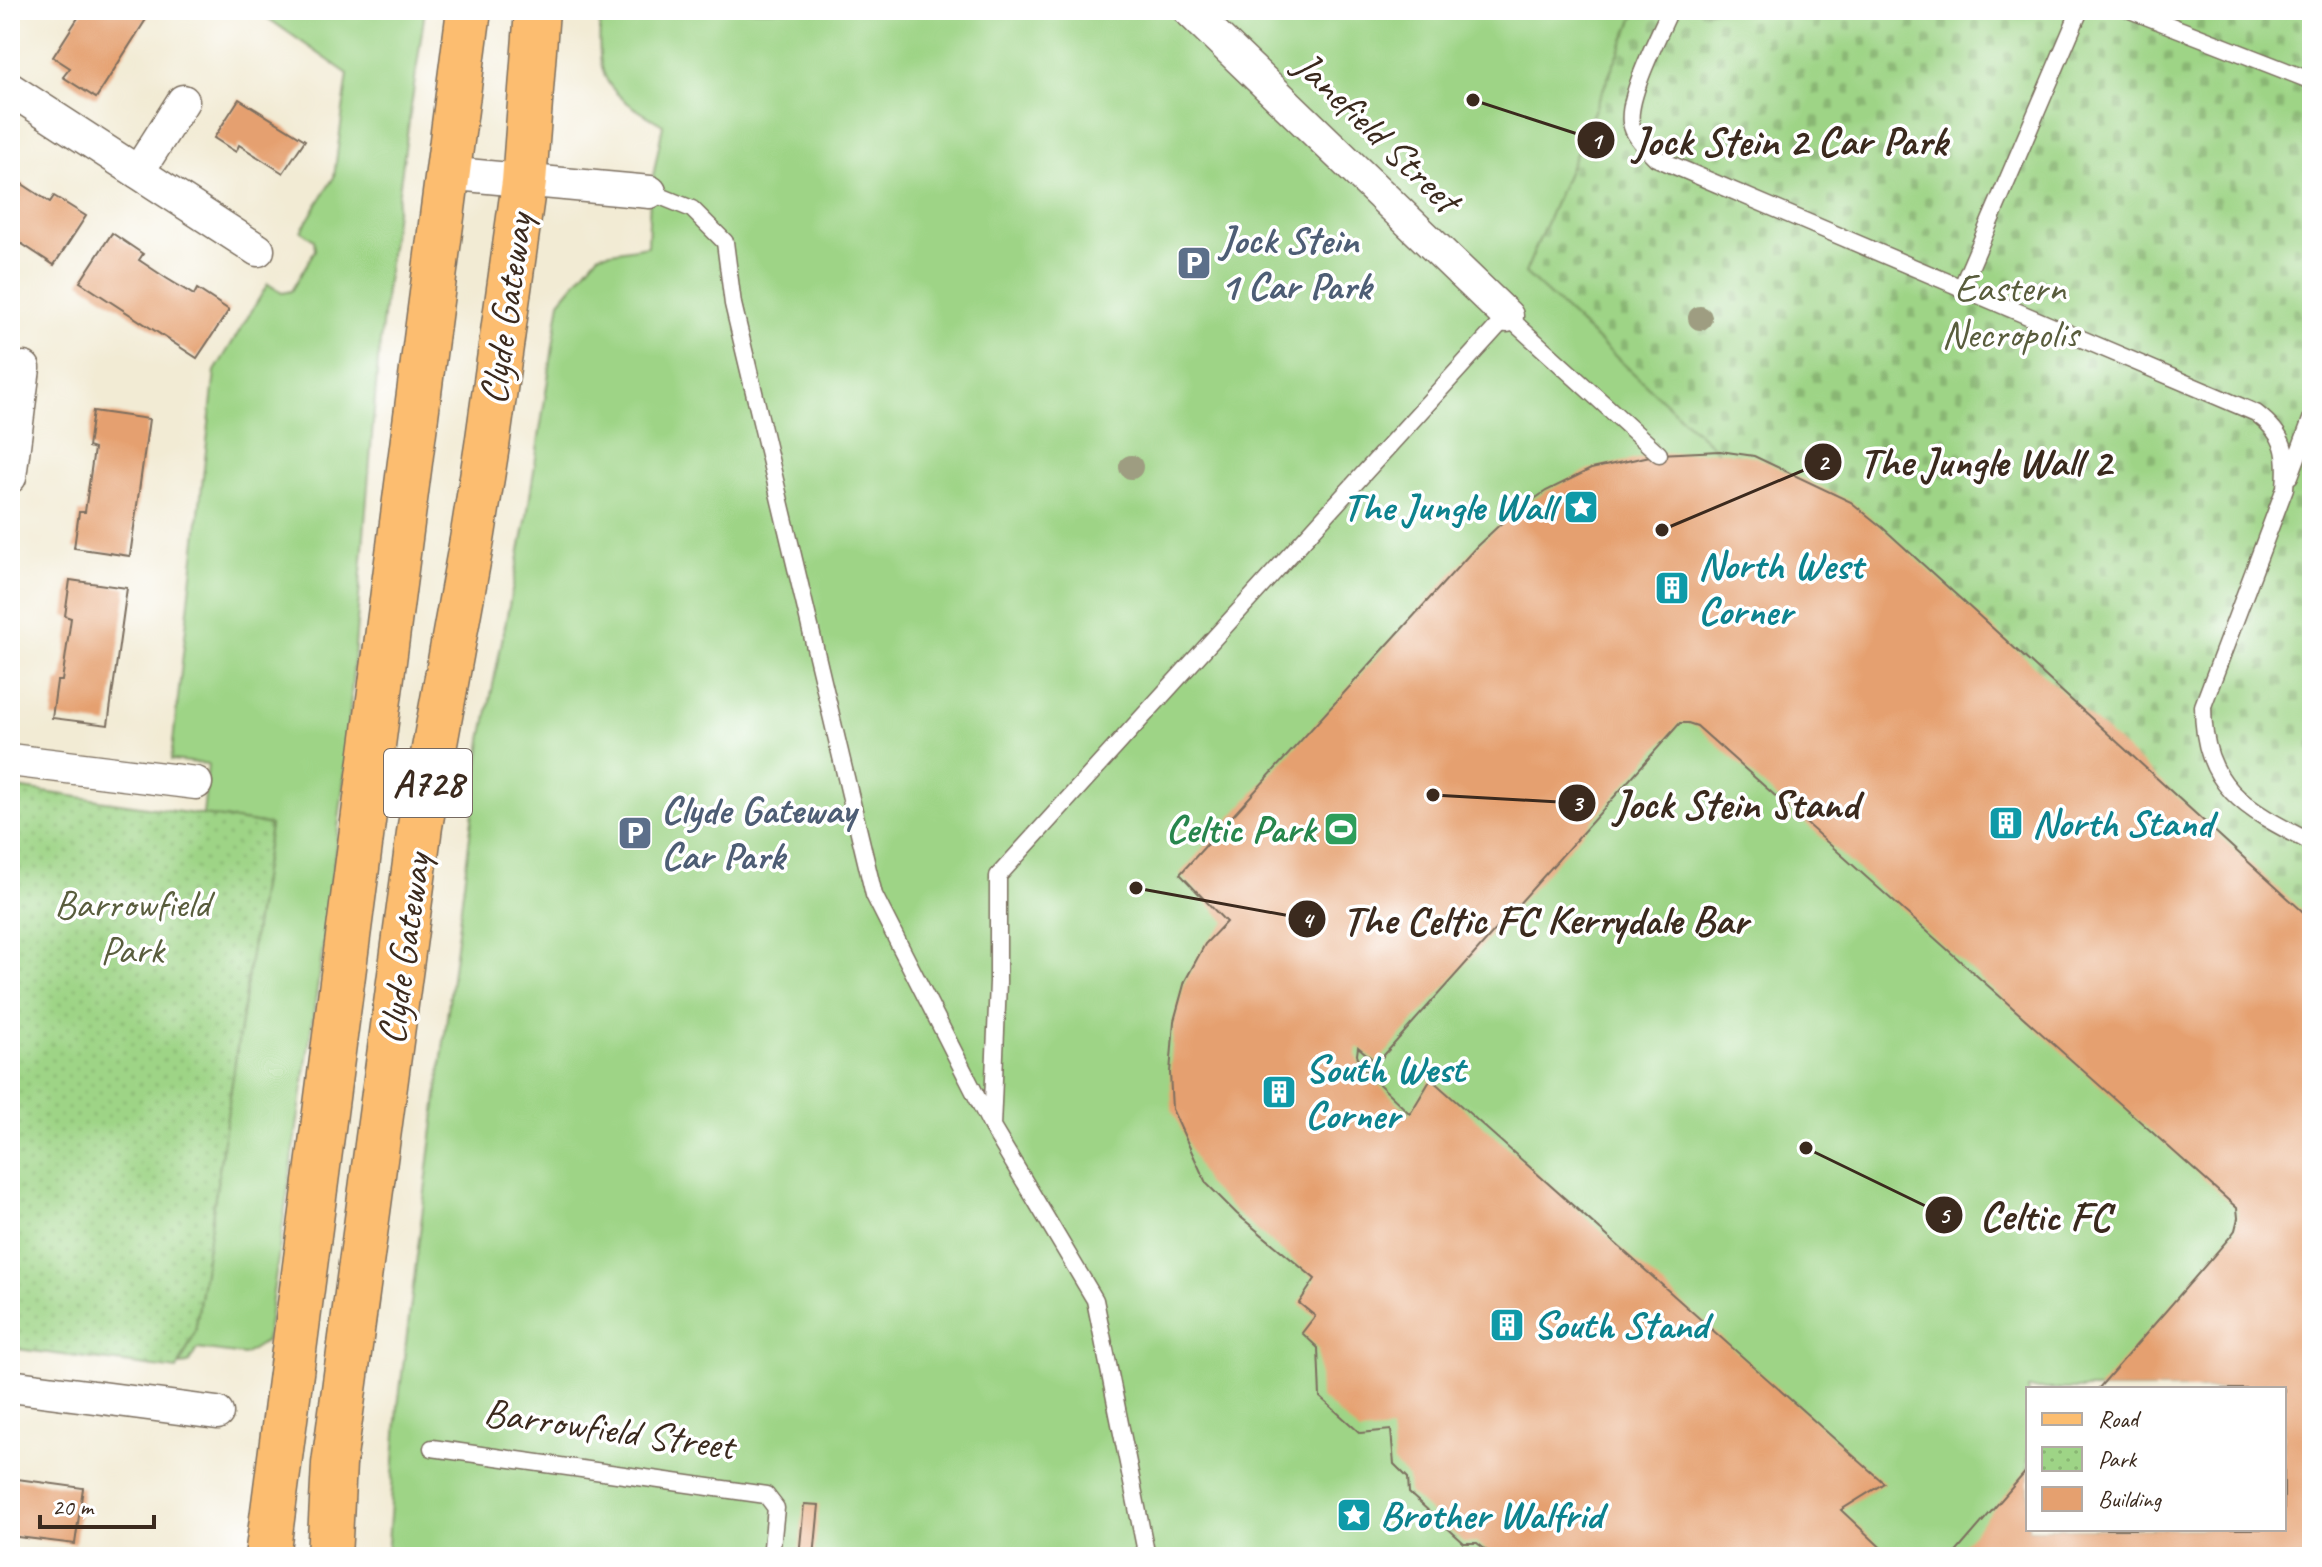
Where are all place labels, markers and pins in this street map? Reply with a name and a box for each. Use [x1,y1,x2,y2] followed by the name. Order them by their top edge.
[1576,107,1965,173] callout: Jock Stein 2 Car Park
[1217,215,1374,311] place label: Jock Stein 1 Car Park
[1175,244,1213,282] parking icon: Jock Stein 1 Car Park
[1803,429,2127,495] callout: The Jungle Wall 2
[1343,482,1562,532] place label: The Jungle Wall
[1562,488,1600,526] place icon: The Jungle Wall
[1698,540,1867,636] place label: North West Corner
[1653,569,1691,607] building icon: North West Corner
[1557,770,1876,836] callout: Jock Stein Stand
[661,785,860,881] place label: Clyde Gateway Car Park
[2032,798,2219,848] place label: North Stand
[1166,804,1318,854] place label: Celtic Park
[1987,804,2025,842] building icon: North Stand
[1322,810,1360,848] sports icon: Celtic Park
[616,814,654,852] parking icon: Clyde Gateway Car Park
[1287,886,1763,952] callout: The Celtic FC Kerrydale Bar
[1305,1044,1468,1140] place label: South West Corner
[1260,1073,1298,1111] building icon: South West Corner
[1924,1182,2126,1248] callout: Celtic FC
[1533,1300,1714,1350] place label: South Stand
[1488,1306,1526,1344] building icon: South Stand
[1380,1490,1609,1540] place label: Brother Walfrid
[1335,1496,1373,1534] place icon: Brother Walfrid

